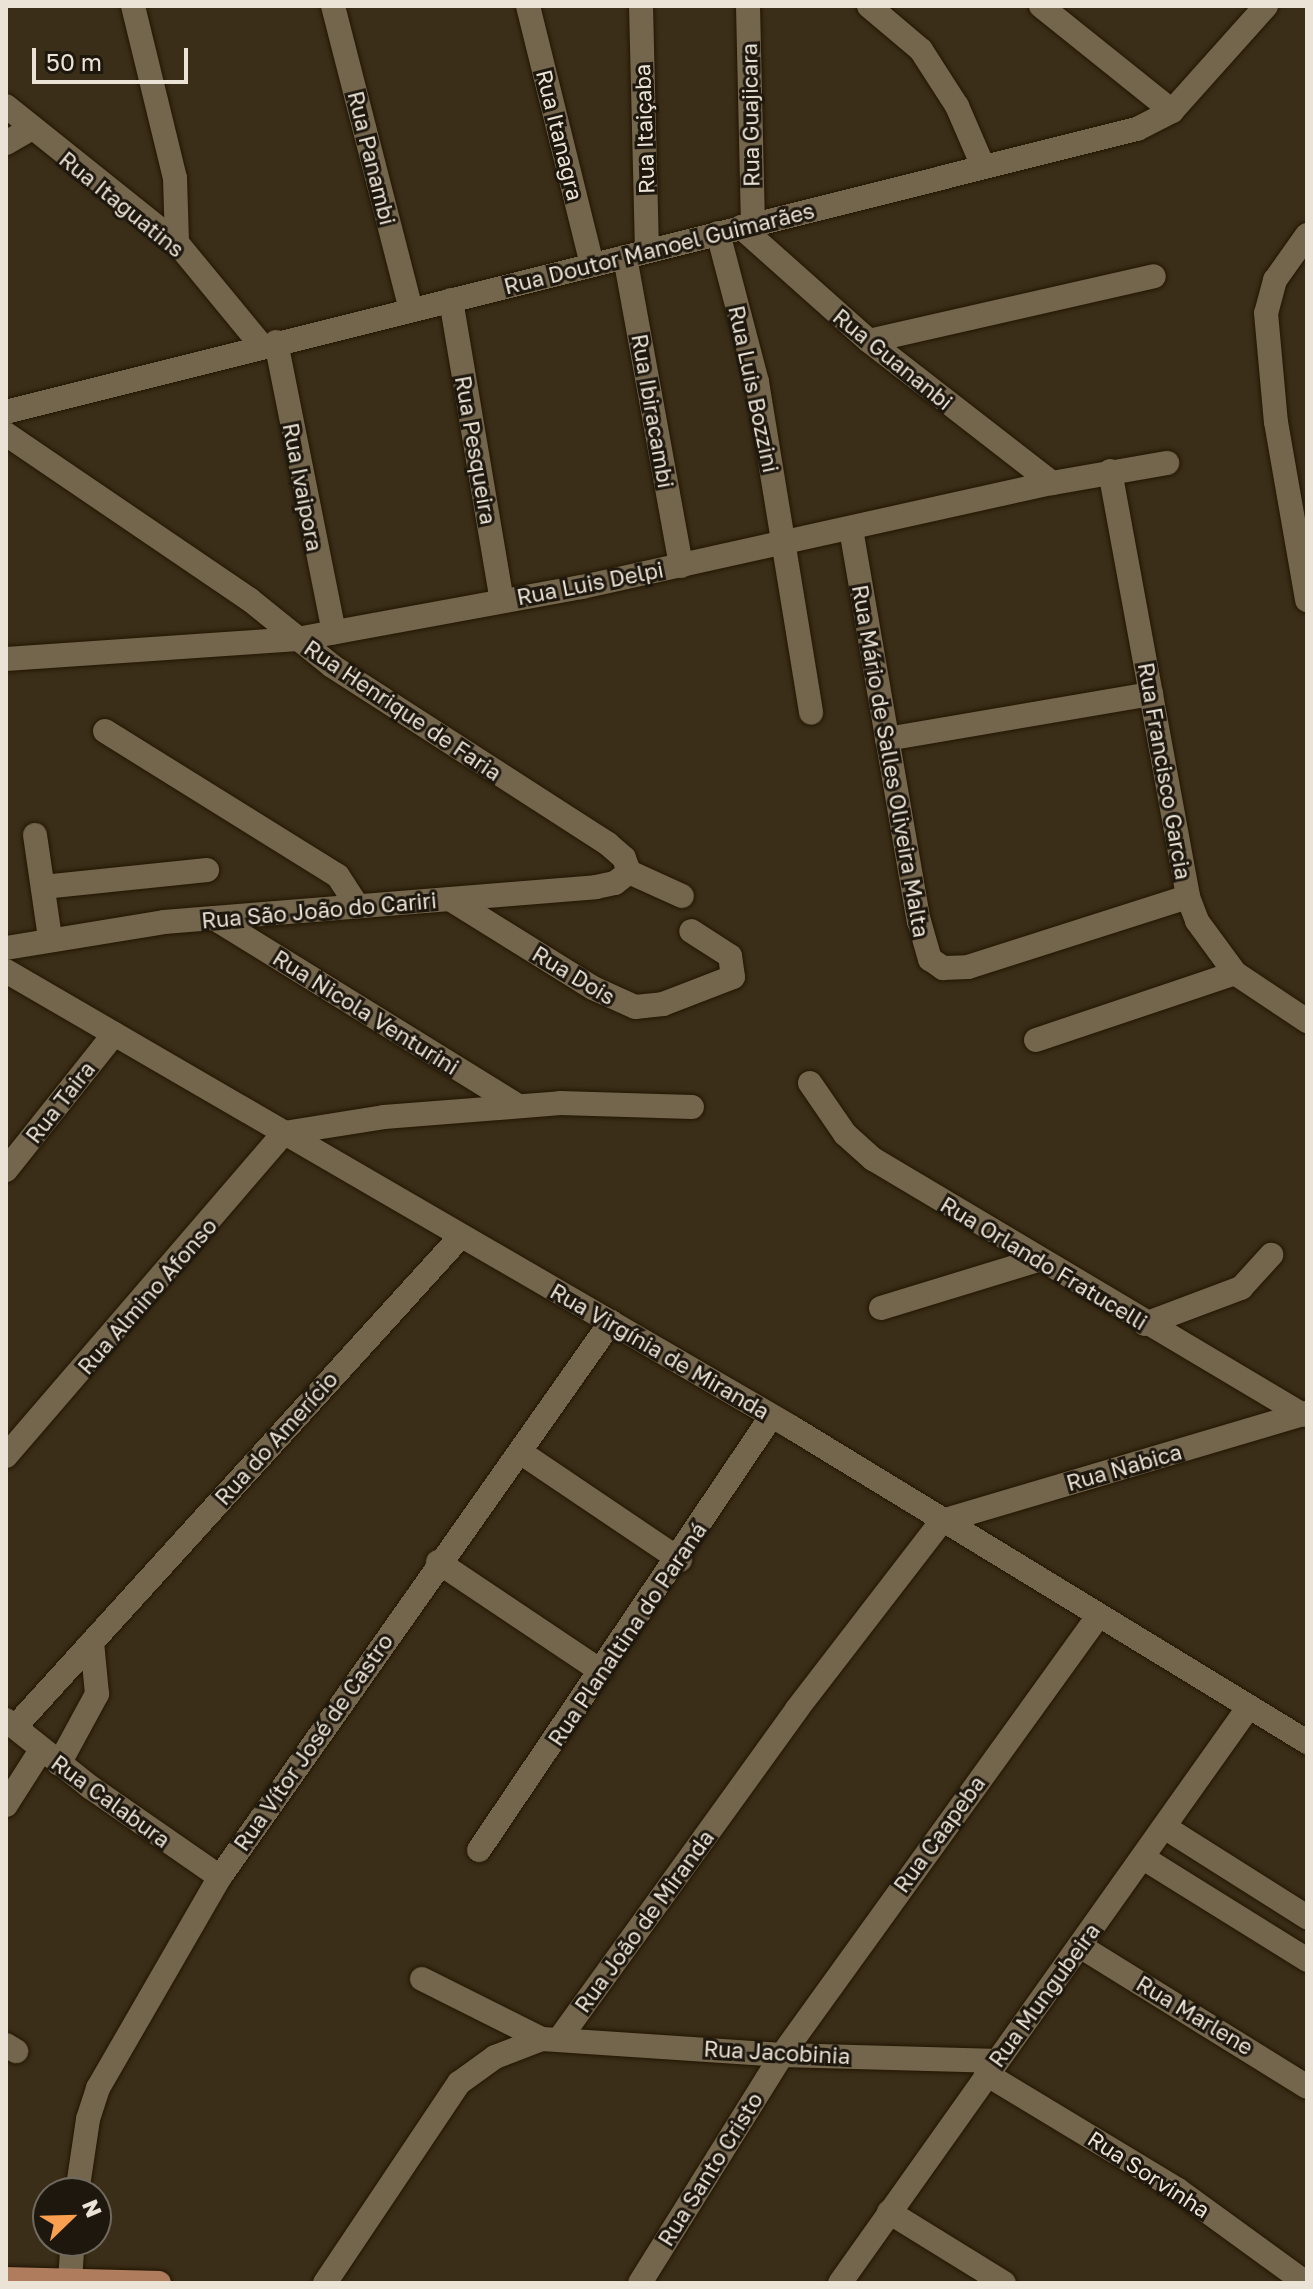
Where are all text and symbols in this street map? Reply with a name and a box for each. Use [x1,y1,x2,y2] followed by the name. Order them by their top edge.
[36,32,192,82] scale bar
[736,43,764,187] street label: Rua Guajicara
[46,47,102,76] text: 50 m
[629,63,659,195] street label: Rua Itaiçaba
[531,67,589,203] street label: Rua Itanagra
[343,88,401,228] street label: Rua Panambi
[54,146,190,262] street label: Rua Itaguatins
[501,197,817,299] street label: Rua Doutor Manoel Guimarães
[723,303,785,475] street label: Rua Luis Bozzini
[828,303,958,415] street label: Rua Guananbi
[626,332,680,490] street label: Rua Ibiracambi
[450,374,502,526] street label: Rua Pesqueira
[278,421,328,553] street label: Rua Ivaipora
[514,556,666,610] street label: Rua Luis Delpi
[847,583,935,939] street label: Rua Mário de Salles Oliveira Malta
[299,634,507,786] street label: Rua Henrique de Faria
[1133,660,1197,882] street label: Rua Francisco Garcia
[200,887,438,933] street label: Rua São João do Cariri
[528,940,620,1010] street label: Rua Dois
[268,944,464,1080] street label: Rua Nicola Venturini
[20,1056,100,1148] street label: Rua Taira
[936,1191,1152,1335] street label: Rua Orlando Fratucelli
[72,1212,222,1380] street label: Rua Almino Afonso
[546,1277,774,1425] street label: Rua Virgínia de Miranda
[209,1366,343,1510] street label: Rua do Amerício
[1063,1438,1185,1496] street label: Rua Nabica
[542,1517,712,1751] street label: Rua Planaltina do Paraná
[228,1628,398,1856] street label: Rua Vítor José de Castro
[47,1749,175,1853] street label: Rua Calabura
[888,1770,990,1898] street label: Rua Caapeba
[569,1825,719,2017] street label: Rua João de Miranda
[983,1918,1105,2072] street label: Rua Mungubeira
[1132,1970,1258,2060] street label: Rua Marlene
[703,2035,851,2069] street label: Rua Jacobinia
[652,2087,768,2251] street label: Rua Santo Cristo
[1083,2125,1215,2223] street label: Rua Sorvinha
[32,2177,112,2257] north arrow
[77,2195,108,2221] text: N

